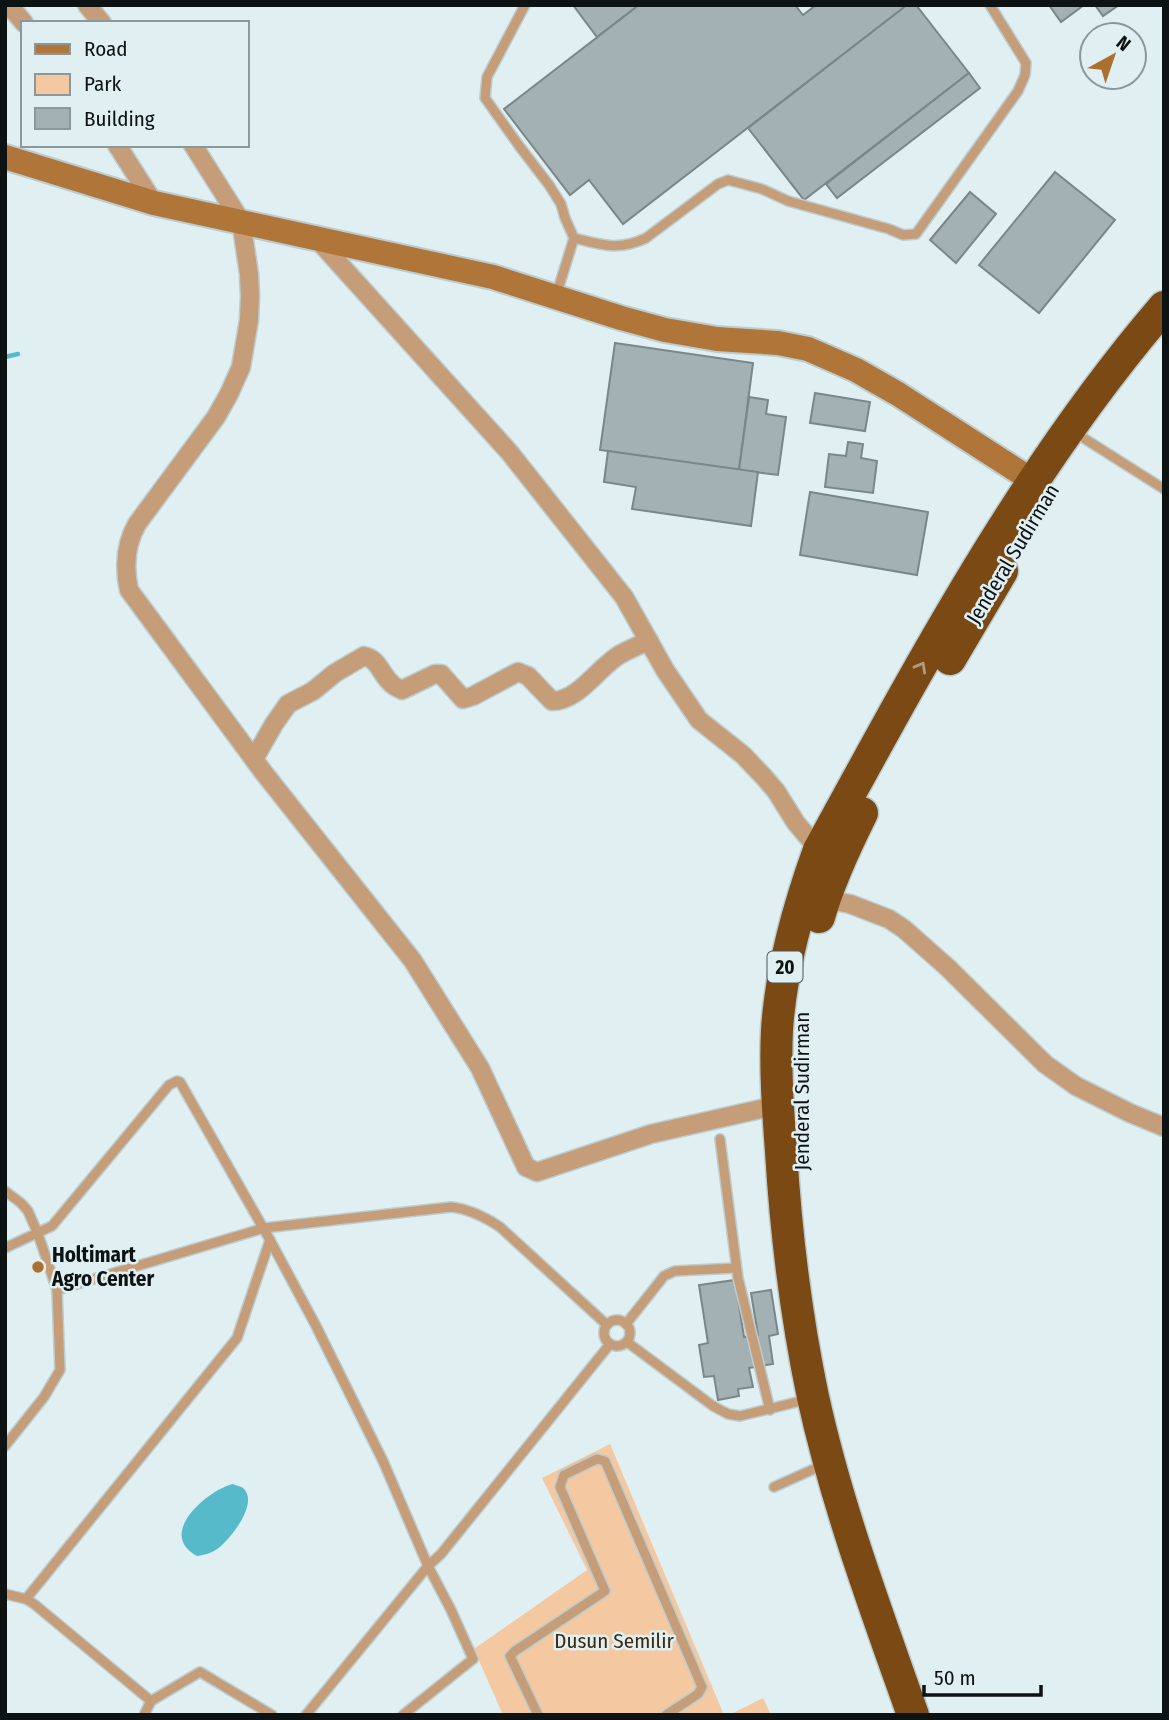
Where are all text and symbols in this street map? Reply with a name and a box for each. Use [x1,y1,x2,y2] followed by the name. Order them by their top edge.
[21,21,248,147] legend
[1078,21,1148,91] north arrow
[1112,31,1135,56] text: N
[84,36,128,62] text: Road
[84,71,122,97] text: Park
[84,106,155,132] text: Building
[961,479,1065,629] street label: Jenderal Sudirman
[913,662,926,675] one-way arrow
[768,951,802,982] road number: 20
[789,1012,815,1170] street label: Jenderal Sudirman
[51,1242,154,1292] place label: Holtimart Agro Center
[30,1259,46,1275] marker: Holtimart Agro Center
[554,1628,674,1654] park label: Dusun Semilir
[924,1654,1041,1698] scale bar
[934,1665,976,1691] text: 50 m

